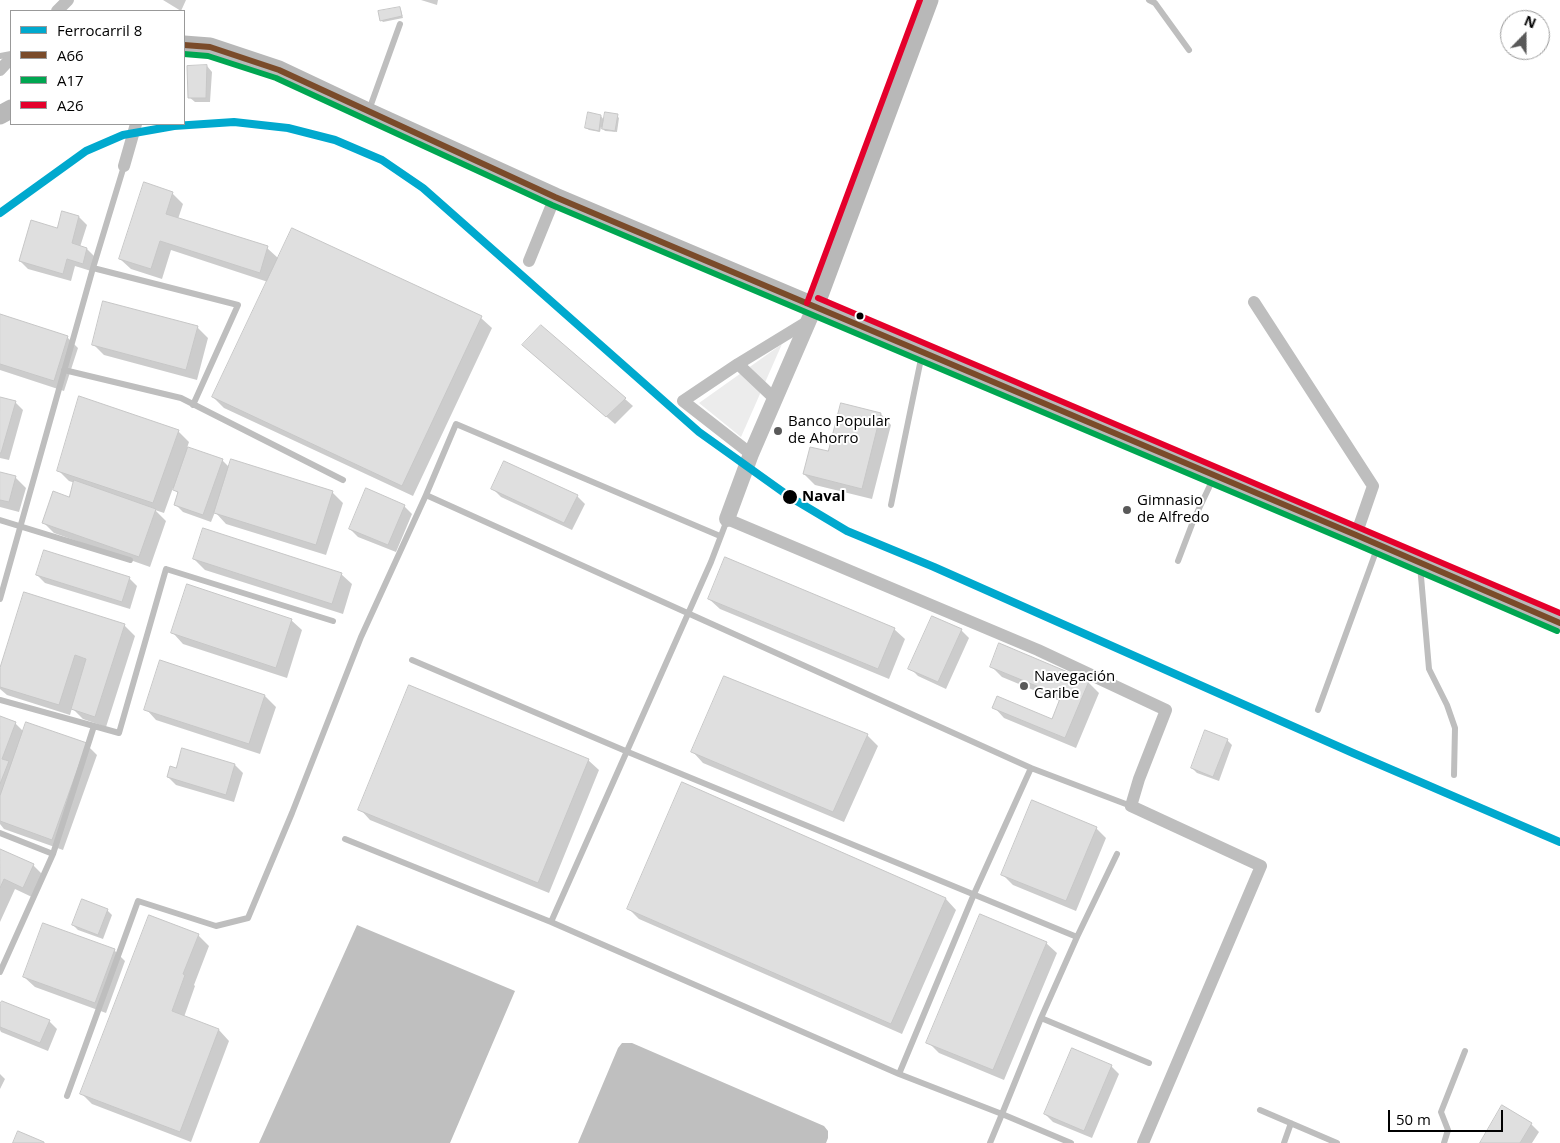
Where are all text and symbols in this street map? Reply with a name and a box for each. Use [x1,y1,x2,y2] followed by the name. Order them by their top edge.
[10,10,185,125] legend
[1500,10,1550,60] north arrow
[1522,11,1539,32] text: N
[57,20,142,40] text: Ferrocarril 8
[57,45,84,65] text: A66
[57,70,84,90] text: A17
[57,95,84,115] text: A26
[855,311,865,321] unlabelled marker
[788,413,890,448] place label: Banco Popular de Ahorro
[772,425,784,437] marker: Banco Popular de Ahorro
[781,488,799,506] marker: Naval
[802,488,845,506] place label: Naval
[1137,492,1210,527] place label: Gimnasio de Alfredo
[1121,504,1133,516] marker: Gimnasio de Alfredo
[1034,668,1115,703] place label: Navegación Caribe
[1018,680,1030,692] marker: Navegación Caribe
[1390,1100,1505,1132] scale bar
[1396,1109,1431,1129] text: 50 m

